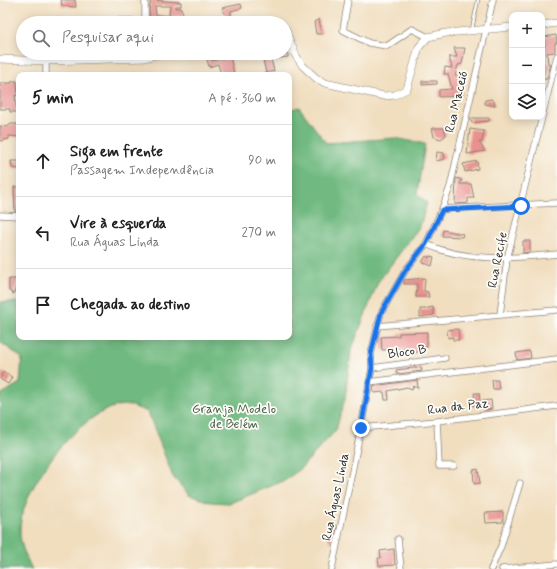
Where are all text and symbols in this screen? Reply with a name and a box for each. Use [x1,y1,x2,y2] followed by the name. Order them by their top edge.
[509,12,545,120] map controls
[509,12,545,48] button: +
[16,16,292,60] search box
[30,27,52,49] icon: search
[62,28,154,48] text: Pesquisar aqui
[509,48,545,84] button: −
[442,69,472,135] street label: Rua Maceió
[509,84,545,120] button: layers
[32,87,74,109] text: 5 min
[208,90,276,107] text: A pé · 360 m
[70,142,163,162] text: Siga em frente
[32,150,54,172] icon: ahead
[248,152,276,169] text: 90 m
[70,162,214,179] text: Passagem Independência
[512,197,530,215] route start
[70,214,166,234] text: Vire à esquerda
[32,222,54,244] icon: left
[241,224,276,241] text: 270 m
[484,230,512,290] street label: Rua Recife
[70,234,159,251] text: Rua Águas Linda
[32,294,54,316] icon: arrive
[70,295,190,315] text: Chegada ao destino
[386,341,428,363] street label: Bloco B
[427,395,490,419] street label: Rua da Paz
[192,401,276,433] park label: Granja Modelo de Belém
[352,419,370,437] route end
[317,451,354,543] street label: Rua Águas Linda

